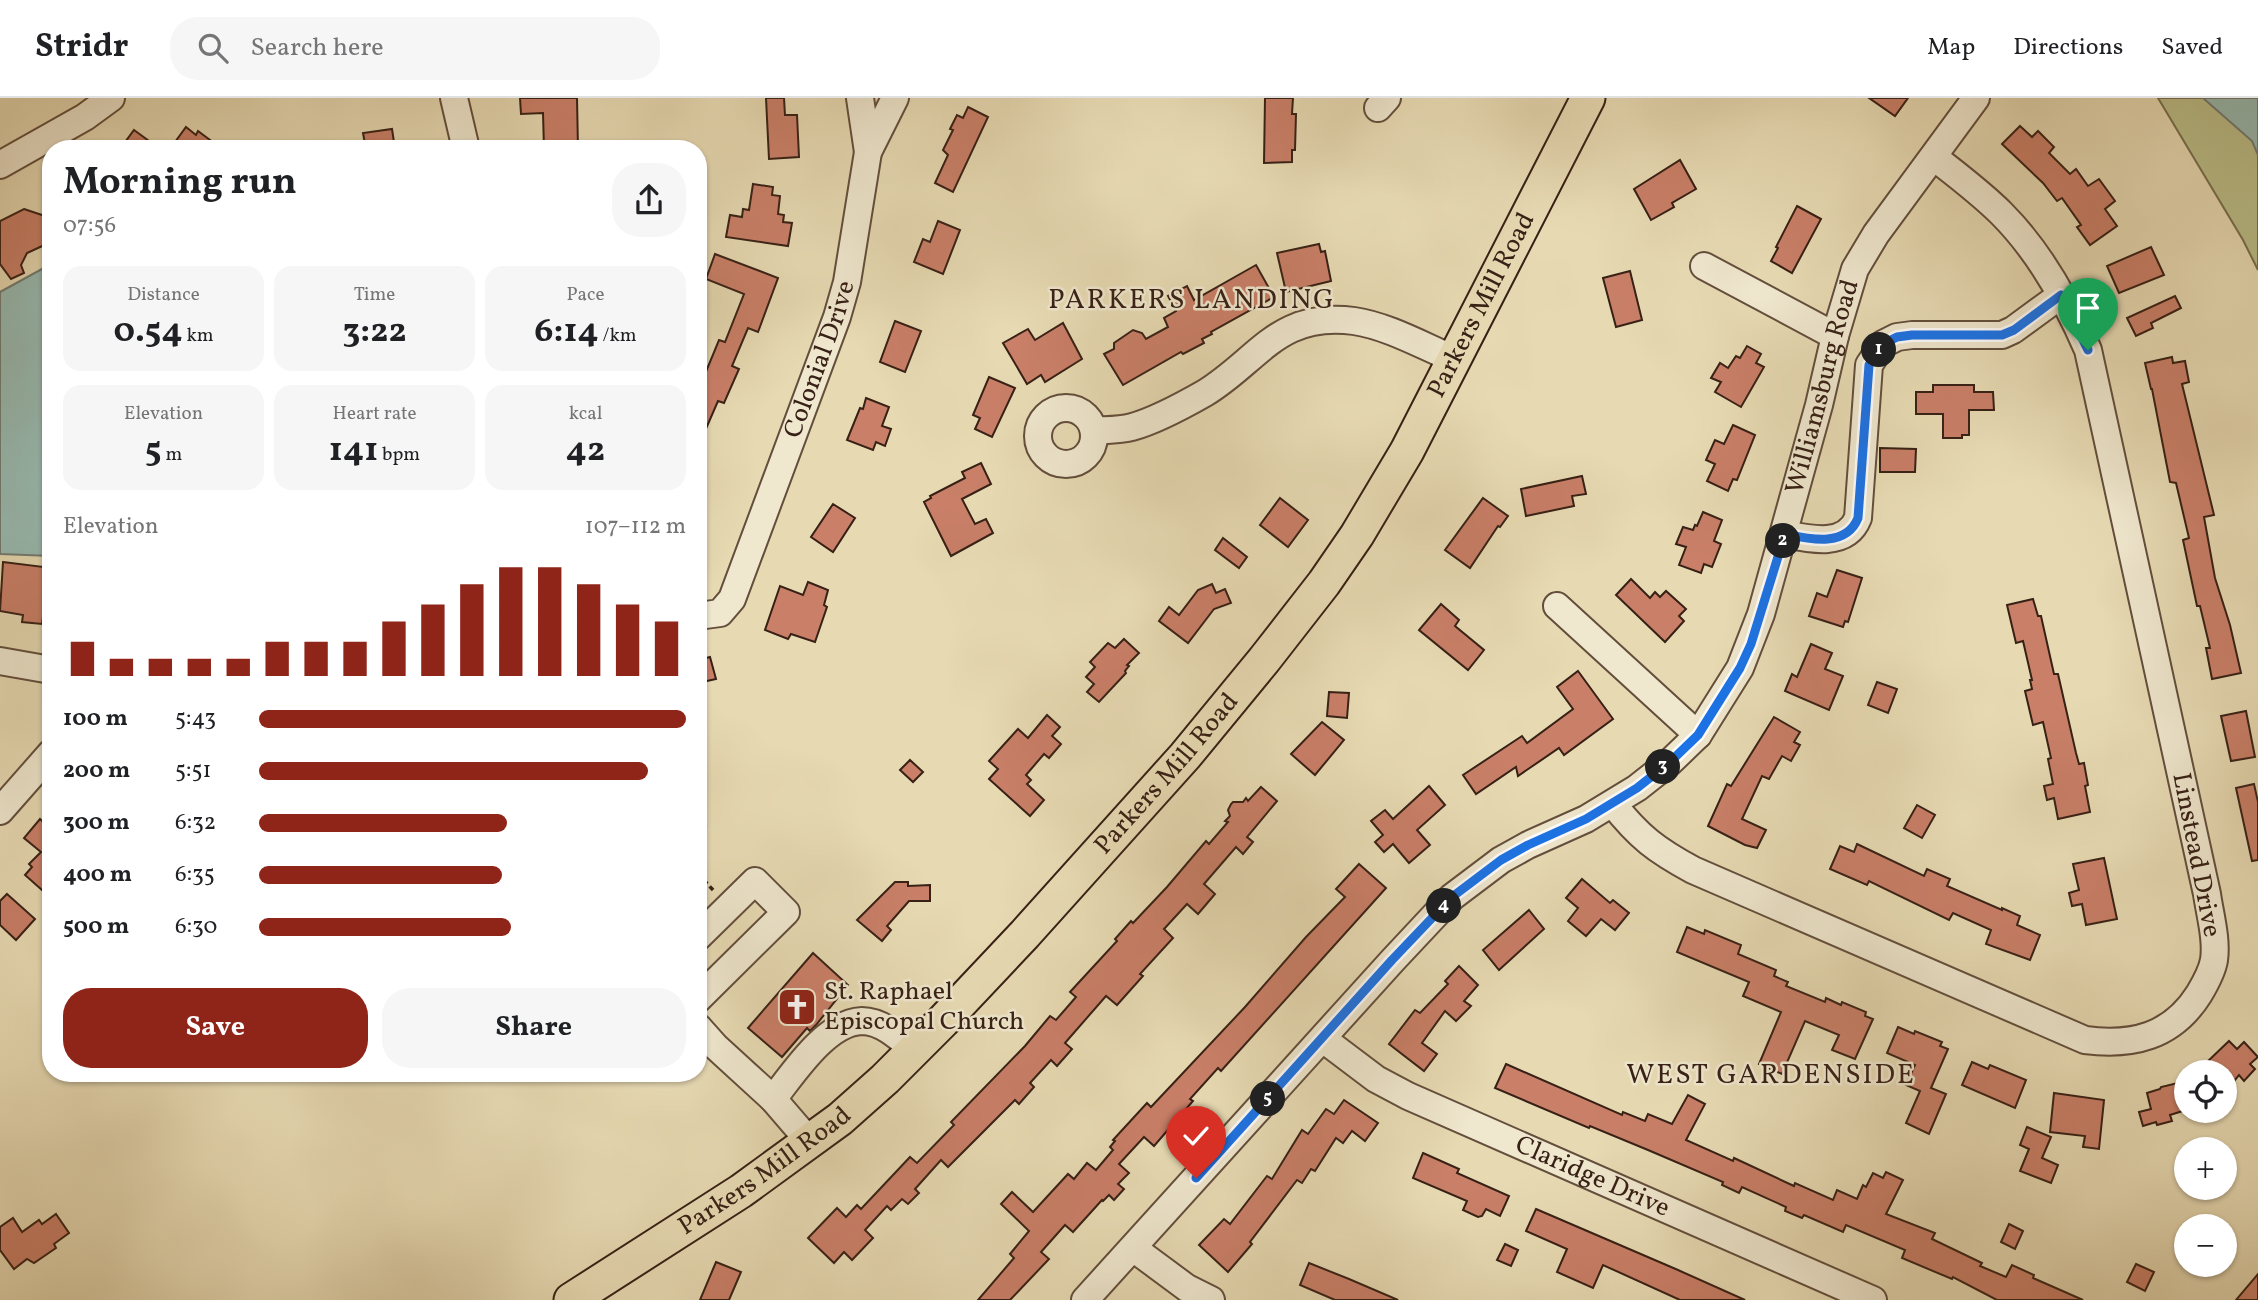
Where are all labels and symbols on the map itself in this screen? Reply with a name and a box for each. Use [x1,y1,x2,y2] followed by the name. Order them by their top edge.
[1419,207,1544,404] street label: Parkers Mill Road
[1777,275,1869,498] street label: Williamsburg Road
[775,277,864,443] street label: Colonial Drive
[2058,278,2118,350] pin
[1048,281,1336,320] district label: PARKERS LANDING
[1862,332,1896,368] pin: 1
[1766,524,1800,558] pin: 2
[1086,686,1247,863] street label: Parkers Mill Road
[1646,750,1680,784] pin: 3
[2162,770,2230,940] street label: Linstead Drive
[1426,888,1462,924] pin: 4
[824,974,1024,1040] place label: St. Raphael Episcopal Church
[776,986,818,1028] church icon: St. Raphael Episcopal Church
[1626,1056,1916,1095] district label: WEST GARDENSIDE
[1250,1082,1286,1116] pin: 5
[672,1099,860,1244] street label: Parkers Mill Road
[1166,1106,1226,1178] pin
[1509,1127,1675,1227] street label: Claridge Drive

